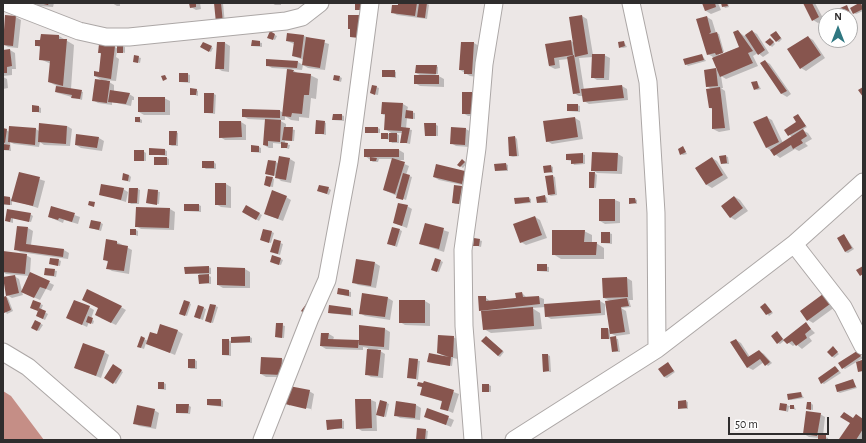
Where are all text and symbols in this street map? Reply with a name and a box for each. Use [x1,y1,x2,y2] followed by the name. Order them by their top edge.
[818,8,858,48] north arrow
[834,11,842,22] text: N
[730,409,831,435] scale bar
[735,418,758,430] text: 50 m

